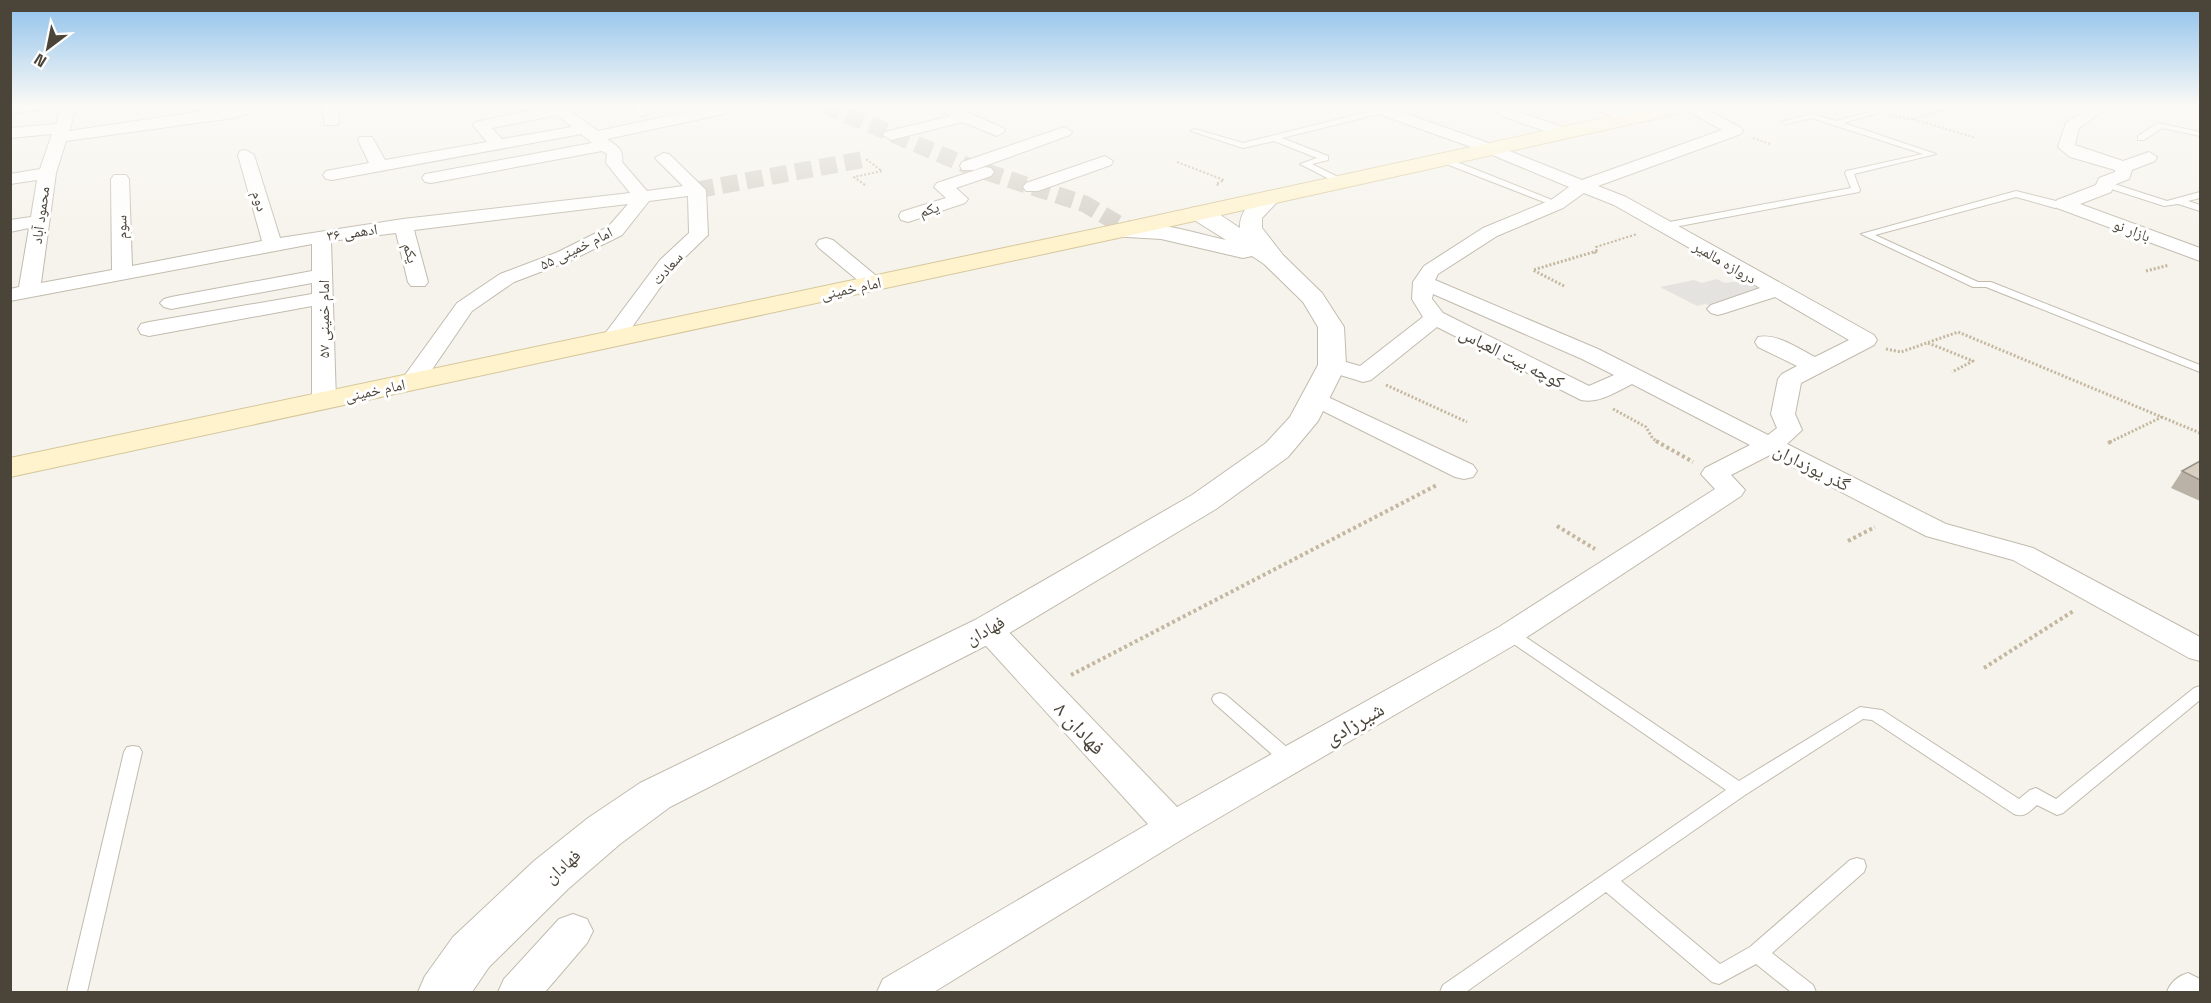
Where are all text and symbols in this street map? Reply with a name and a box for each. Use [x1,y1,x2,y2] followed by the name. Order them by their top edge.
[18,18,78,78] north arrow
[30,49,50,72] text: N
[27,185,53,245] street label: محمود آباد
[247,188,272,214] street label: دوم
[917,197,942,222] street label: یکم
[2111,214,2153,246] street label: بازار نو
[111,215,132,239] street label: سوم
[325,219,379,246] street label: ادهمی ۳۶
[537,222,616,275] street label: امام خمینی ۵۵
[1689,236,1760,288] street label: دروازه مالمیر
[398,241,423,266] street label: یکم
[647,248,687,288] street label: سعادت
[819,272,883,305] street label: امام خمینی
[314,280,334,358] street label: امام خمینی ۵۷
[1456,321,1569,393] street label: کوچه بيت العباس
[343,374,407,407] street label: امام خمینی
[1770,438,1855,496] street label: گذر يوزداران
[961,610,1009,650] street label: فهادان
[1319,695,1389,751] street label: شیرزادی
[1049,696,1111,760] street label: فهادان ۸
[539,844,585,888] street label: فهادان

